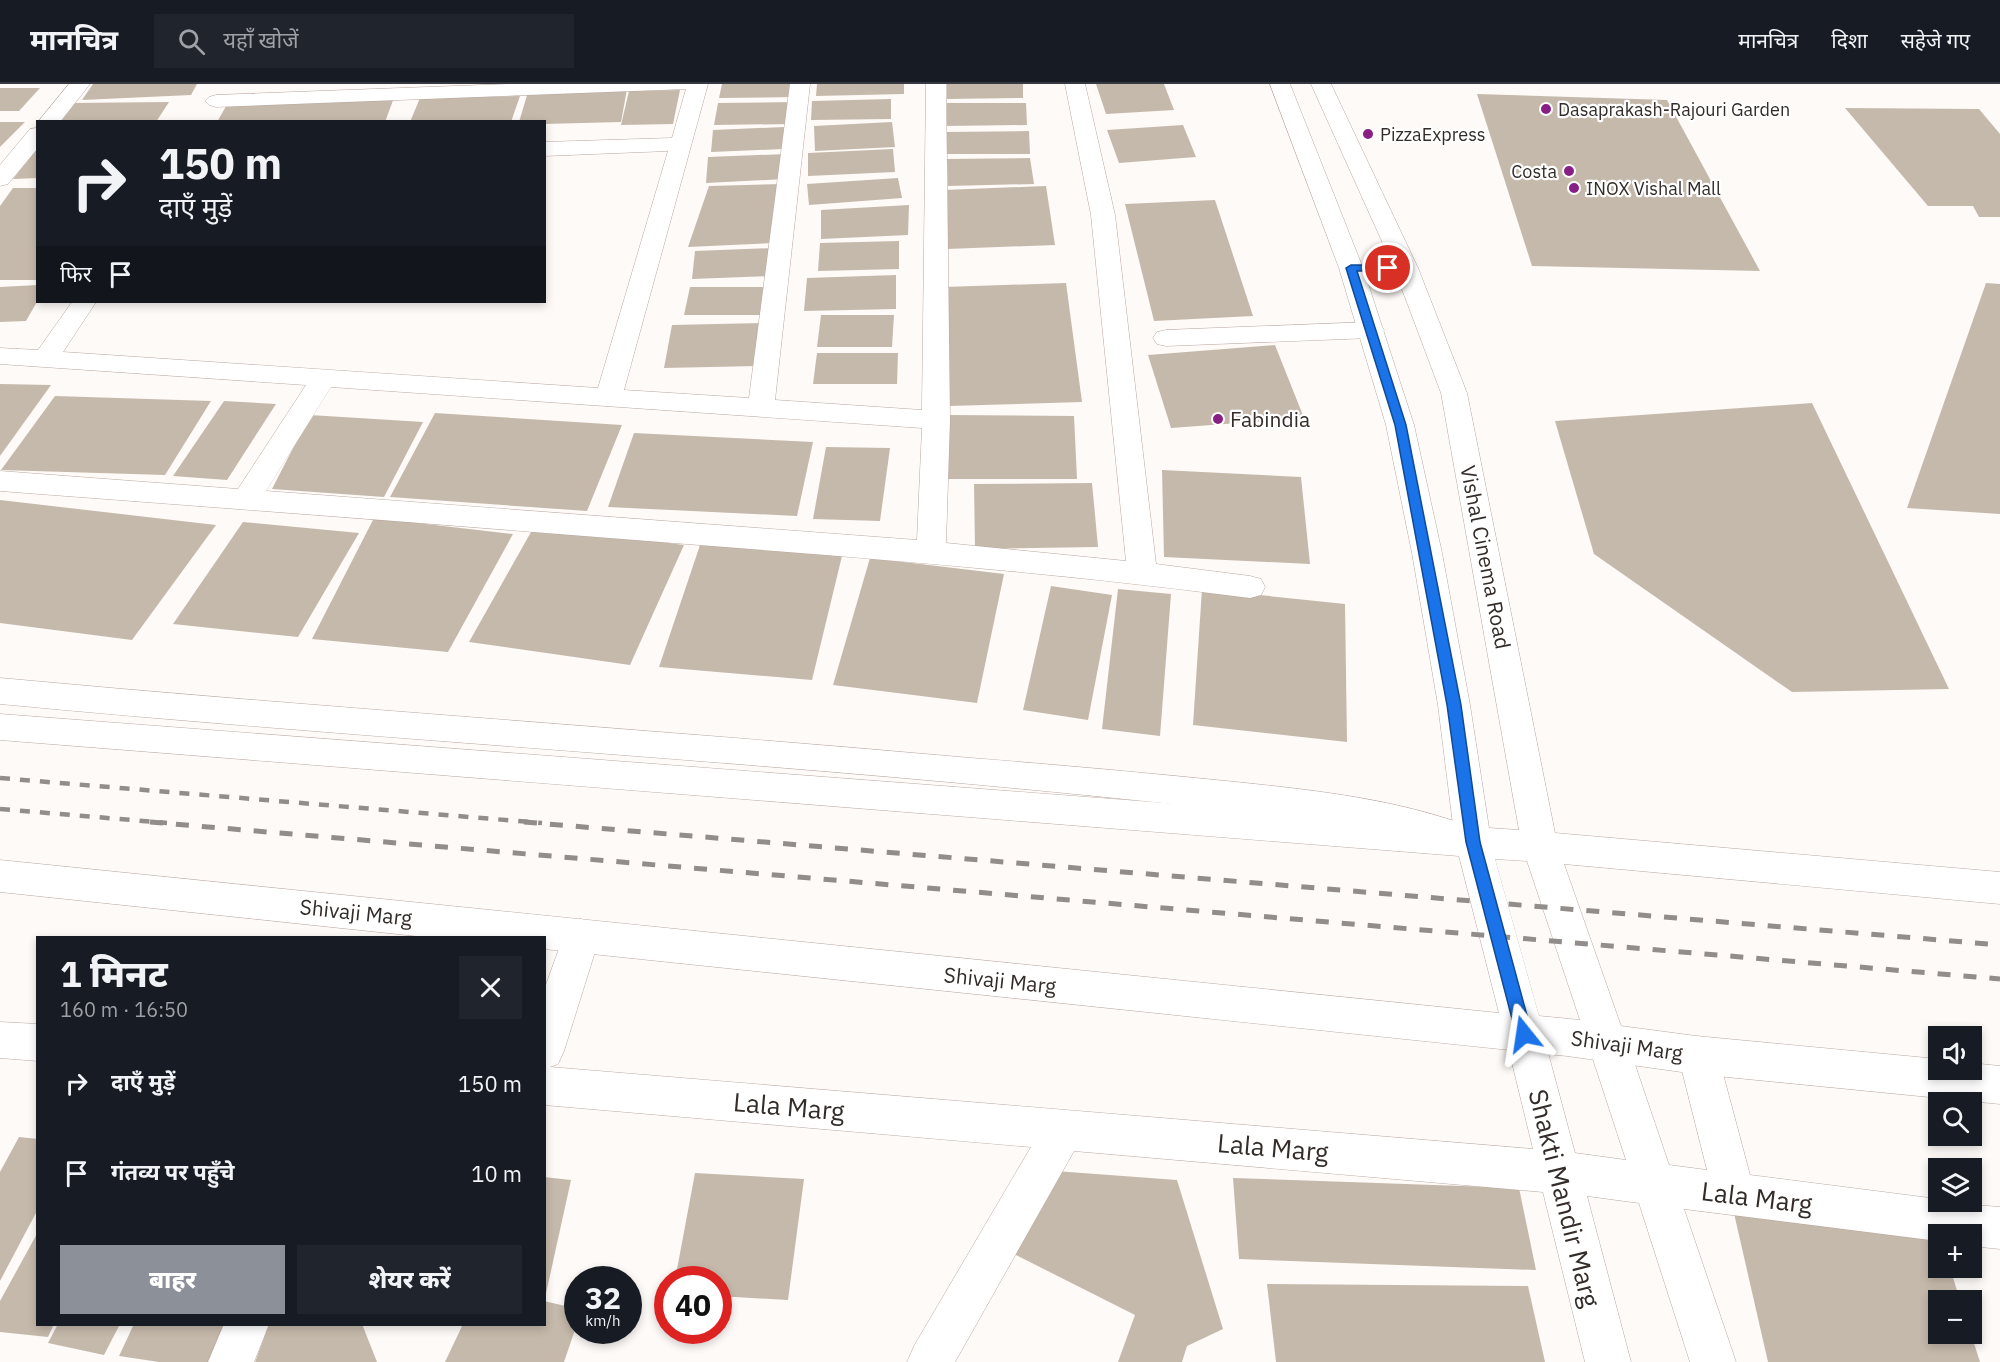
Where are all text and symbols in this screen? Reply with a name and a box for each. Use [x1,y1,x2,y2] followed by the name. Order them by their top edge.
[154,14,574,68] search box
[30,21,118,58] text: मानचित्र
[175,25,208,58] icon: search
[223,25,299,54] text: यहाँ खोजें
[1738,26,1798,54] text: मानचित्र
[1831,26,1868,54] text: दिशा
[1901,26,1970,54] text: सहेजे गए
[1558,98,1790,121] place label: Dasaprakash-Rajouri Garden
[1539,102,1553,116] marker: Dasaprakash-Rajouri Garden
[1380,123,1486,146] place label: PizzaExpress
[1361,127,1375,141] marker: PizzaExpress
[159,136,282,191] text: 150 m
[60,144,138,222] icon: right
[1511,160,1557,183] place label: Costa
[1562,164,1576,178] marker: Costa
[1586,177,1721,200] place label: INOX Vishal Mall
[1567,181,1581,195] marker: INOX Vishal Mall
[159,189,232,224] text: दाएँ मुड़ें
[1362,242,1413,293] pin
[1371,251,1404,284] icon: arrive
[104,258,137,291] icon: arrive
[60,259,92,288] text: फिर
[1230,405,1310,433] place label: Fabindia
[1211,412,1225,426] marker: Fabindia
[1454,463,1518,651] street label: Vishal Cinema Road
[298,892,414,932] street label: Shivaji Marg
[60,950,168,997] text: 1 मिनट
[459,956,522,1019] button: close
[942,960,1058,1000] street label: Shivaji Marg
[60,996,188,1023] text: 160 m · 16:50
[1492,1002,1556,1066] position arrow
[1569,1023,1685,1067] street label: Shivaji Marg
[1928,1026,1982,1344] map controls
[1928,1026,1982,1080] button: sound
[60,1067,93,1100] icon: right
[111,1067,175,1096] text: दाएँ मुड़ें
[458,1069,522,1098] text: 150 m
[732,1084,846,1128] street label: Lala Marg
[1521,1085,1609,1311] street label: Shakti Mandir Marg
[1928,1092,1982,1146] button: search
[1216,1125,1330,1169] street label: Lala Marg
[60,1157,93,1190] icon: arrive
[111,1157,235,1186] text: गंतव्य पर पहुँचे
[1928,1158,1982,1212] button: layers
[471,1159,522,1188] text: 10 m
[1700,1173,1815,1221] street label: Lala Marg
[1928,1224,1982,1278] button: +
[60,1245,285,1314] button: बाहर
[297,1245,522,1314] button: शेयर करें
[654,1266,732,1344] speed limit sign: 40
[585,1278,621,1317] text: 32
[1928,1290,1982,1344] button: −
[585,1311,621,1330] text: km/h

